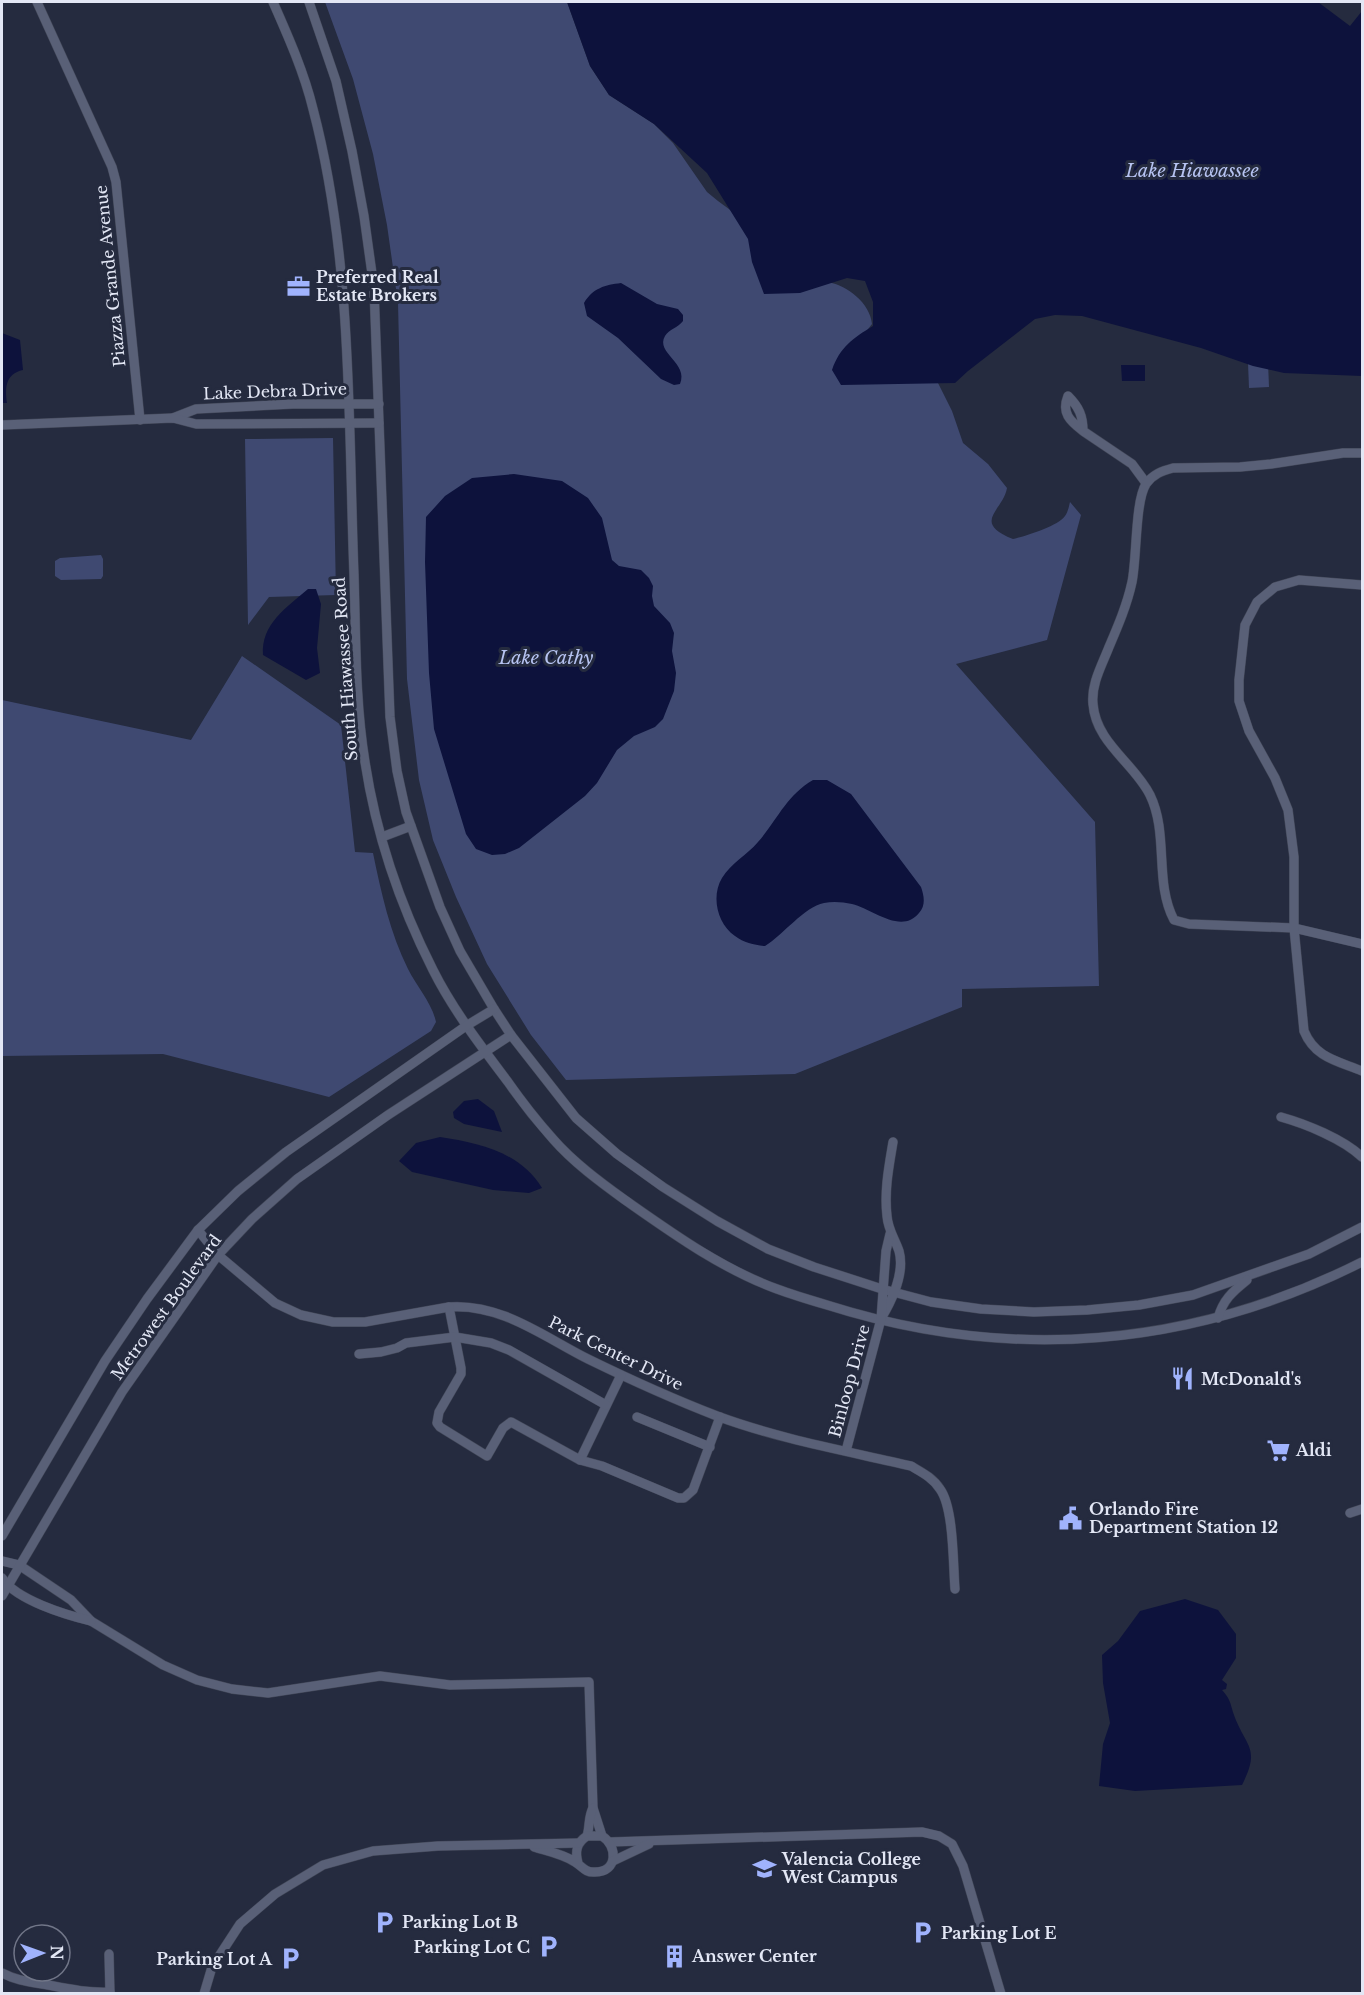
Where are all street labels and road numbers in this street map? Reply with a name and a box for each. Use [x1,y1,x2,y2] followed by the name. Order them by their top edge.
[91,184,129,368] street label: Piazza Grande Avenue
[203,378,347,404] street label: Lake Debra Drive
[329,576,361,762] street label: South Hiawassee Road
[107,1230,226,1384] street label: Metrowest Boulevard
[545,1312,687,1394] street label: Park Center Drive
[824,1322,874,1440] street label: Binloop Drive

